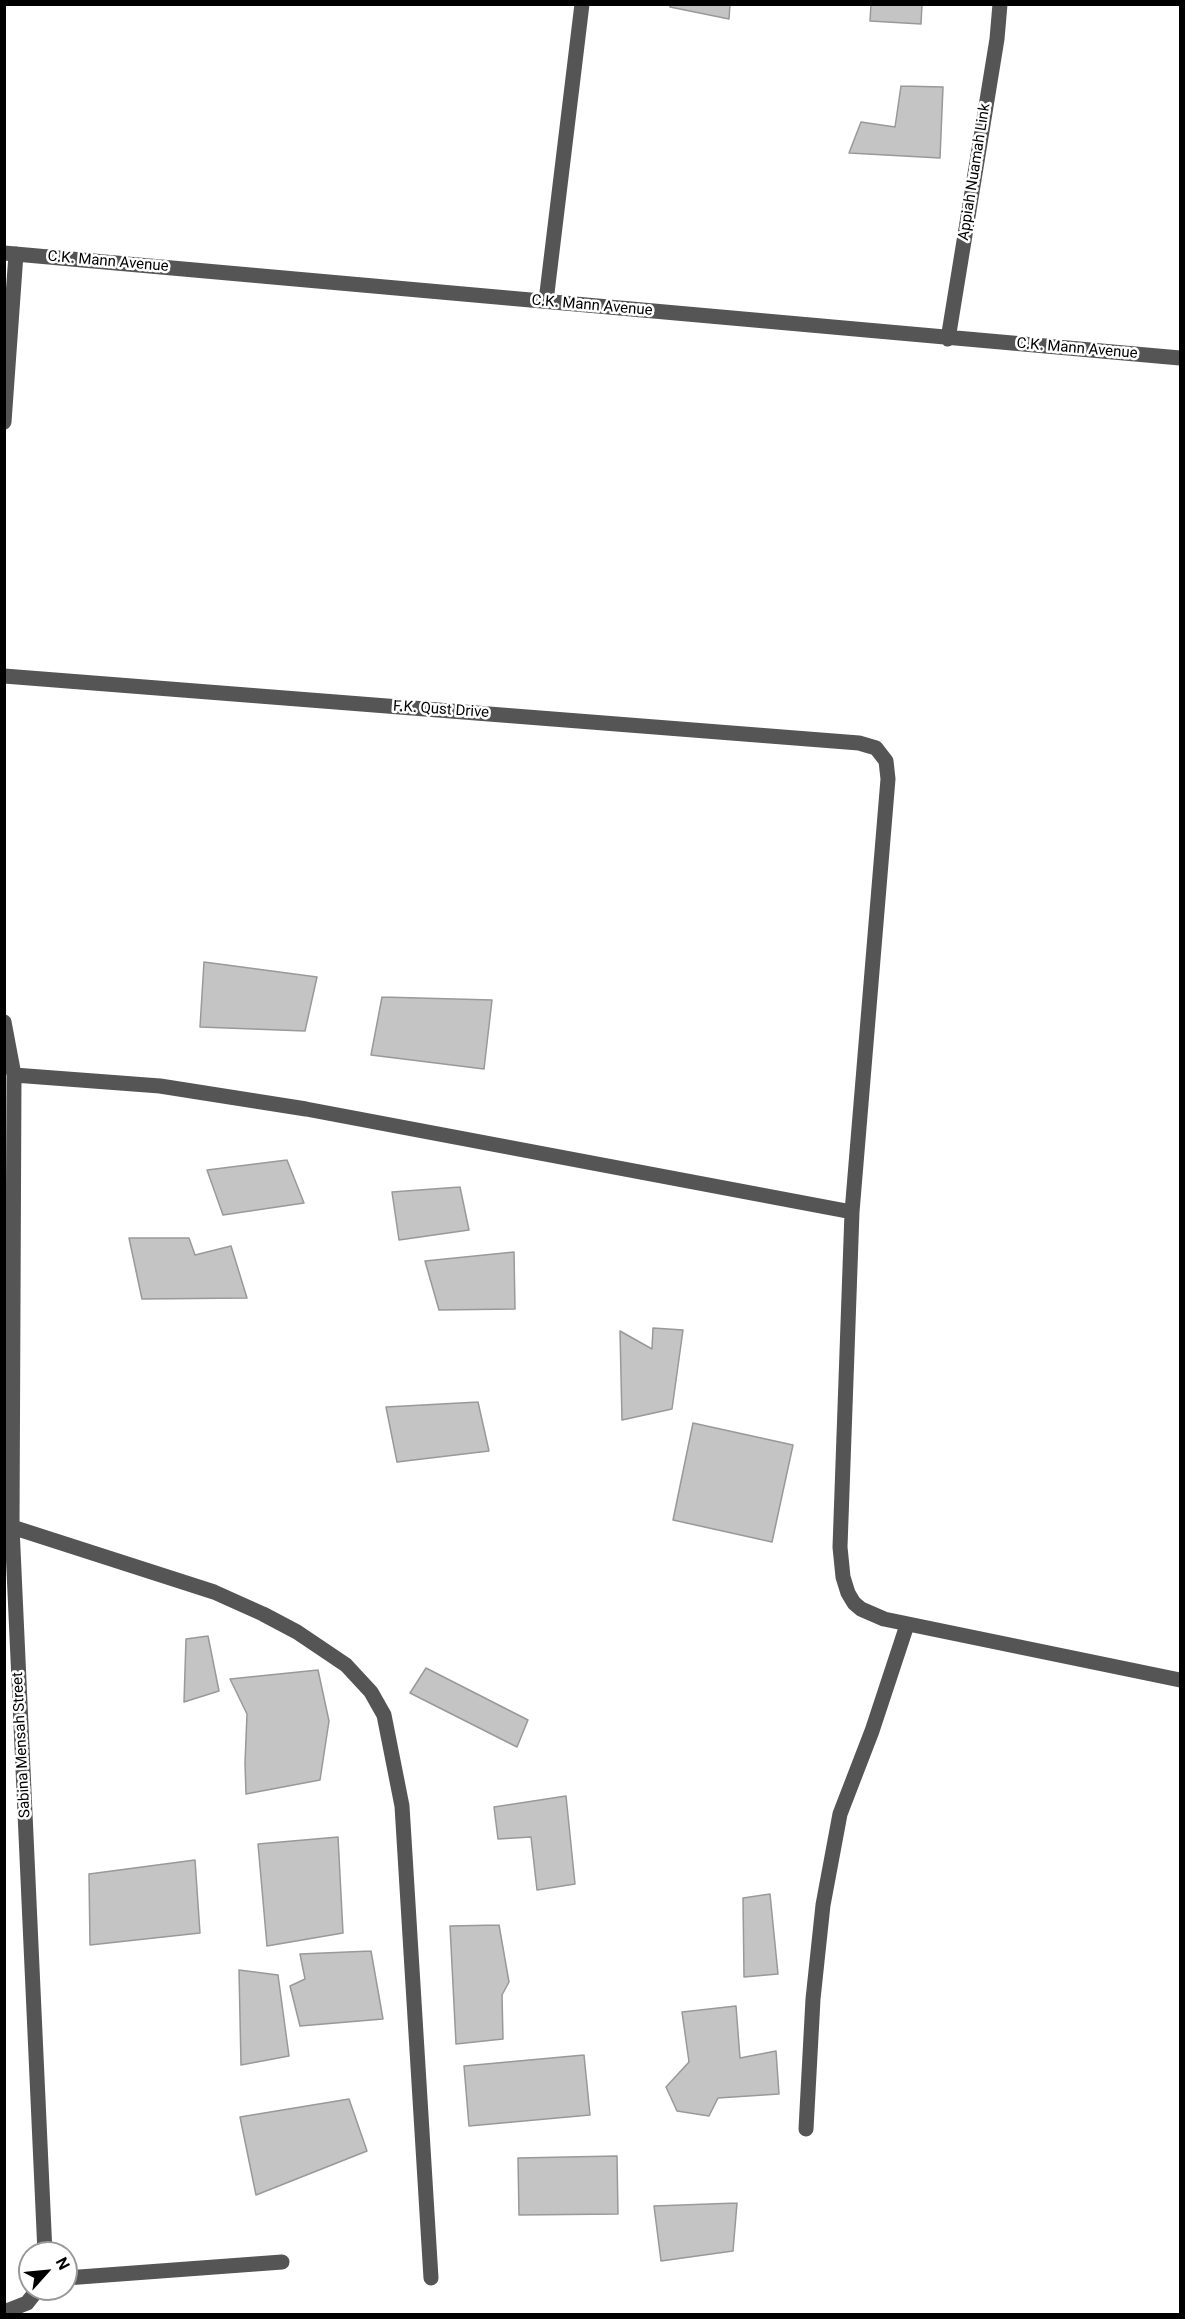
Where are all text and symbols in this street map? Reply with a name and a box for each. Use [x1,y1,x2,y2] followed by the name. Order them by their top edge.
[955,102,995,242] street label: Appiah Nuamah Link
[47,248,169,276] street label: C.K. Mann Avenue
[531,292,653,320] street label: C.K. Mann Avenue
[1016,335,1138,363] street label: C.K. Mann Avenue
[392,698,490,722] street label: F.K. Qust Drive
[9,1672,35,1818] street label: Sabina Mensah Street
[18,2241,78,2301] north arrow
[52,2254,74,2273] text: N

